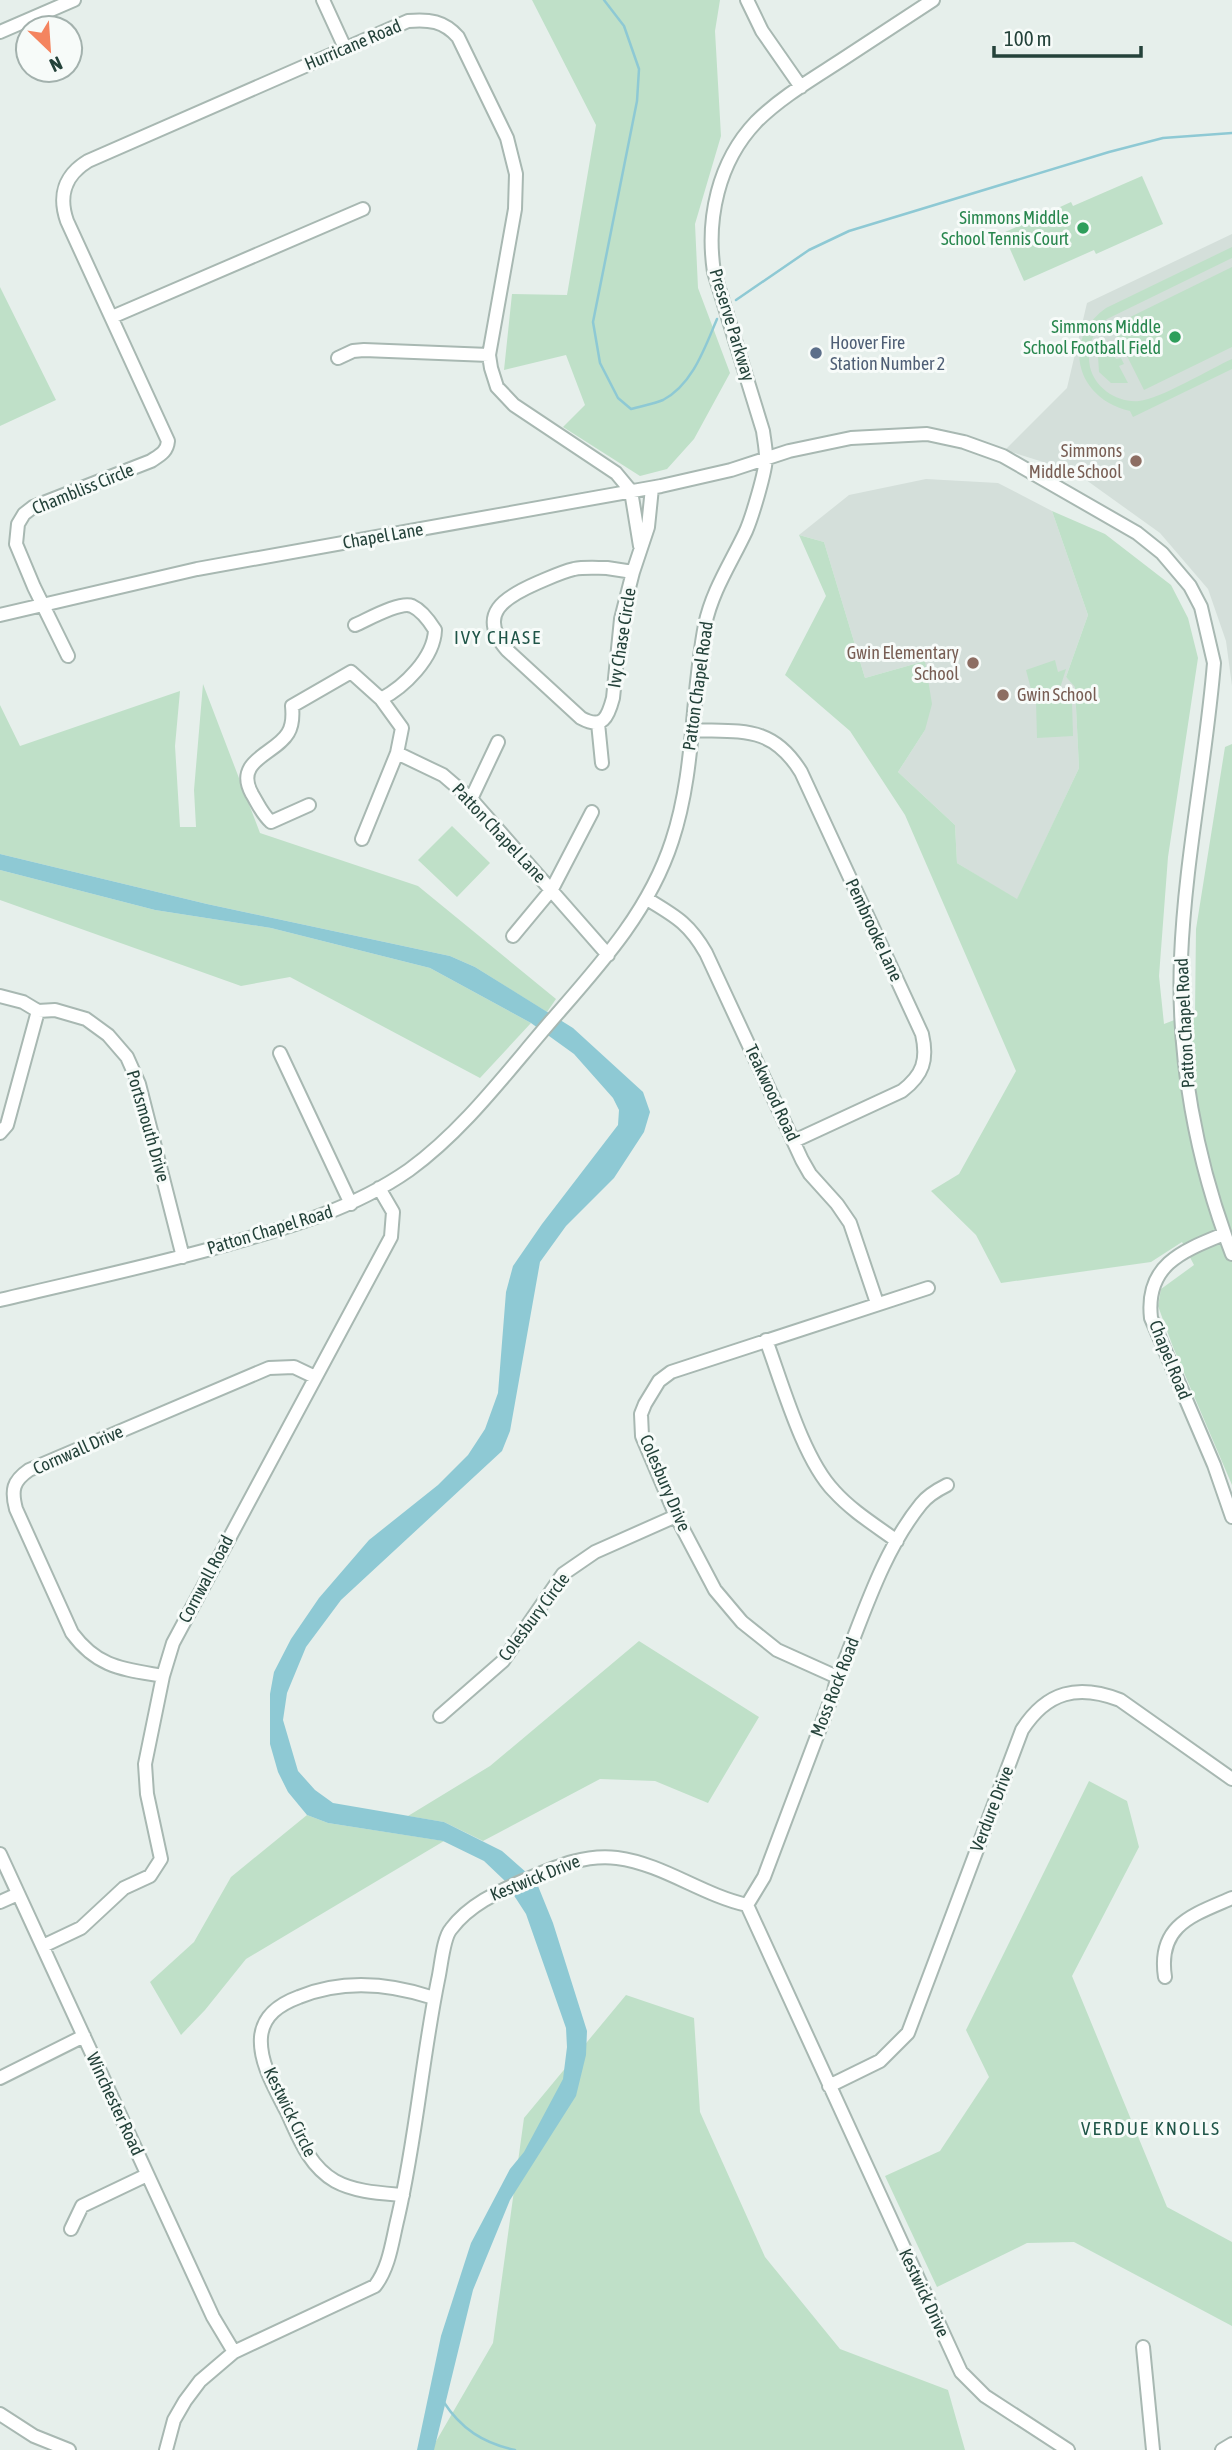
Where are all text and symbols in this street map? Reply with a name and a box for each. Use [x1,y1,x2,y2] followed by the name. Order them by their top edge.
[14,14,84,84] north arrow
[994,14,1141,58] scale bar
[301,15,404,74] street label: Hurricane Road
[1004,26,1052,50] text: 100 m
[46,52,66,77] text: N
[941,207,1069,249] place label: Simmons Middle School Tennis Court
[1075,220,1091,236] marker: Simmons Middle School Tennis Court
[705,266,760,384] street label: Preserve Parkway
[1023,316,1161,358] place label: Simmons Middle School Football Field
[1167,329,1183,345] marker: Simmons Middle School Football Field
[830,332,945,374] place label: Hoover Fire Station Number 2
[808,345,824,361] marker: Hoover Fire Station Number 2
[1029,440,1122,482] place label: Simmons Middle School
[1128,453,1144,469] marker: Simmons Middle School
[29,459,137,518] street label: Chambliss Circle
[341,518,425,553] street label: Chapel Lane
[603,586,640,689] street label: Ivy Chase Circle
[678,620,717,752] street label: Patton Chapel Road
[454,626,542,648] district label: IVY CHASE
[847,642,959,684] place label: Gwin Elementary School
[965,655,981,671] marker: Gwin Elementary School
[1017,684,1097,705] place label: Gwin School
[995,687,1011,703] marker: Gwin School
[448,779,551,887] street label: Patton Chapel Lane
[841,875,907,985] street label: Pembrooke Lane
[1171,957,1198,1089] street label: Patton Chapel Road
[741,1041,804,1144] street label: Teakwood Road
[123,1068,174,1184] street label: Portsmouth Drive
[205,1200,335,1259] street label: Patton Chapel Road
[1145,1317,1196,1402] street label: Chapel Road
[29,1420,126,1479] street label: Cornwall Drive
[636,1431,695,1534] street label: Colesbury Drive
[174,1531,237,1626] street label: Cornwall Road
[494,1568,574,1665] street label: Colesbury Circle
[806,1634,863,1739] street label: Moss Rock Road
[966,1763,1017,1855] street label: Verdure Drive
[487,1850,583,1905] street label: Kestwick Drive
[82,2049,148,2159] street label: Winchester Road
[260,2064,321,2160] street label: Kestwick Circle
[1081,2117,1221,2139] district label: VERDUE KNOLLS
[895,2245,954,2340] street label: Kestwick Drive

